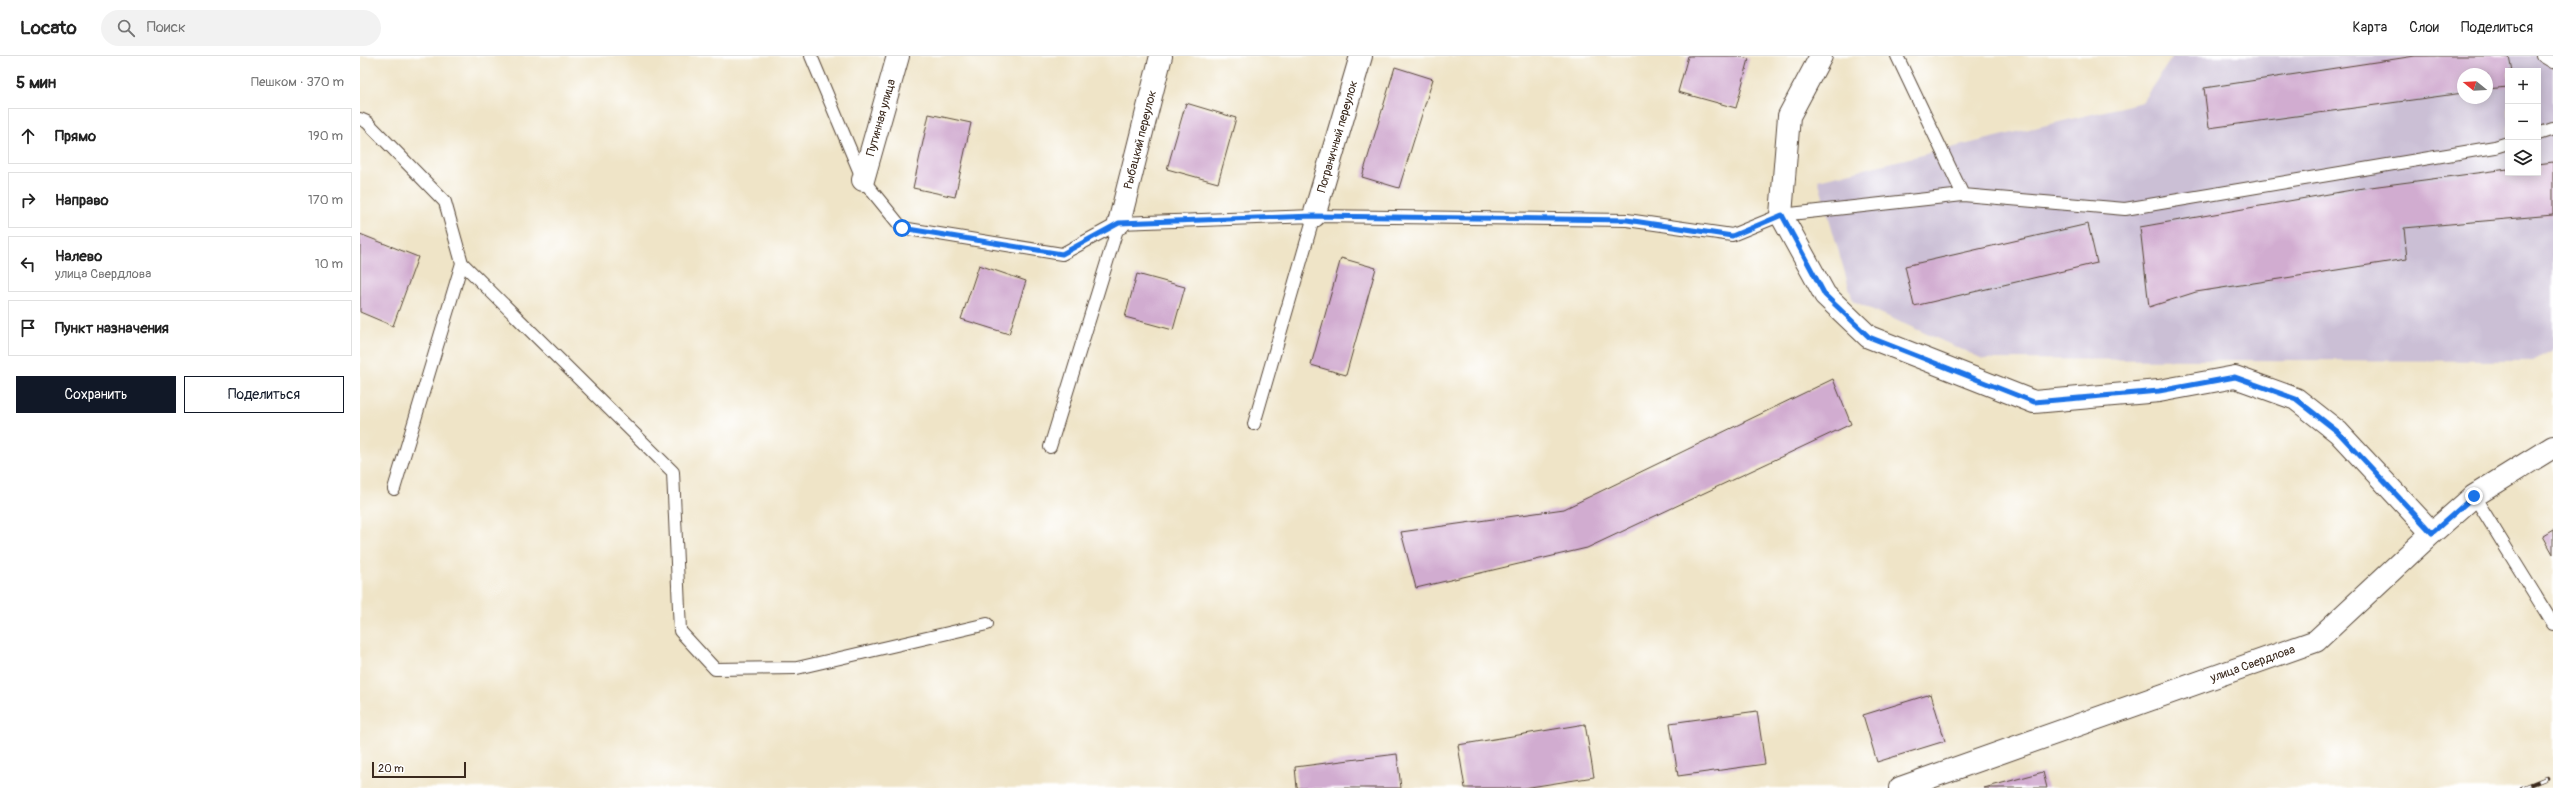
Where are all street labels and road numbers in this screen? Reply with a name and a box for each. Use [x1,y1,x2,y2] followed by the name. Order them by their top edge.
[863,77,899,158] street label: Путинная улица
[1314,78,1361,194] street label: Пограничный переулок
[1120,89,1160,191] street label: Рыбацкий переулок
[2207,641,2297,686] street label: улица Свердлова

